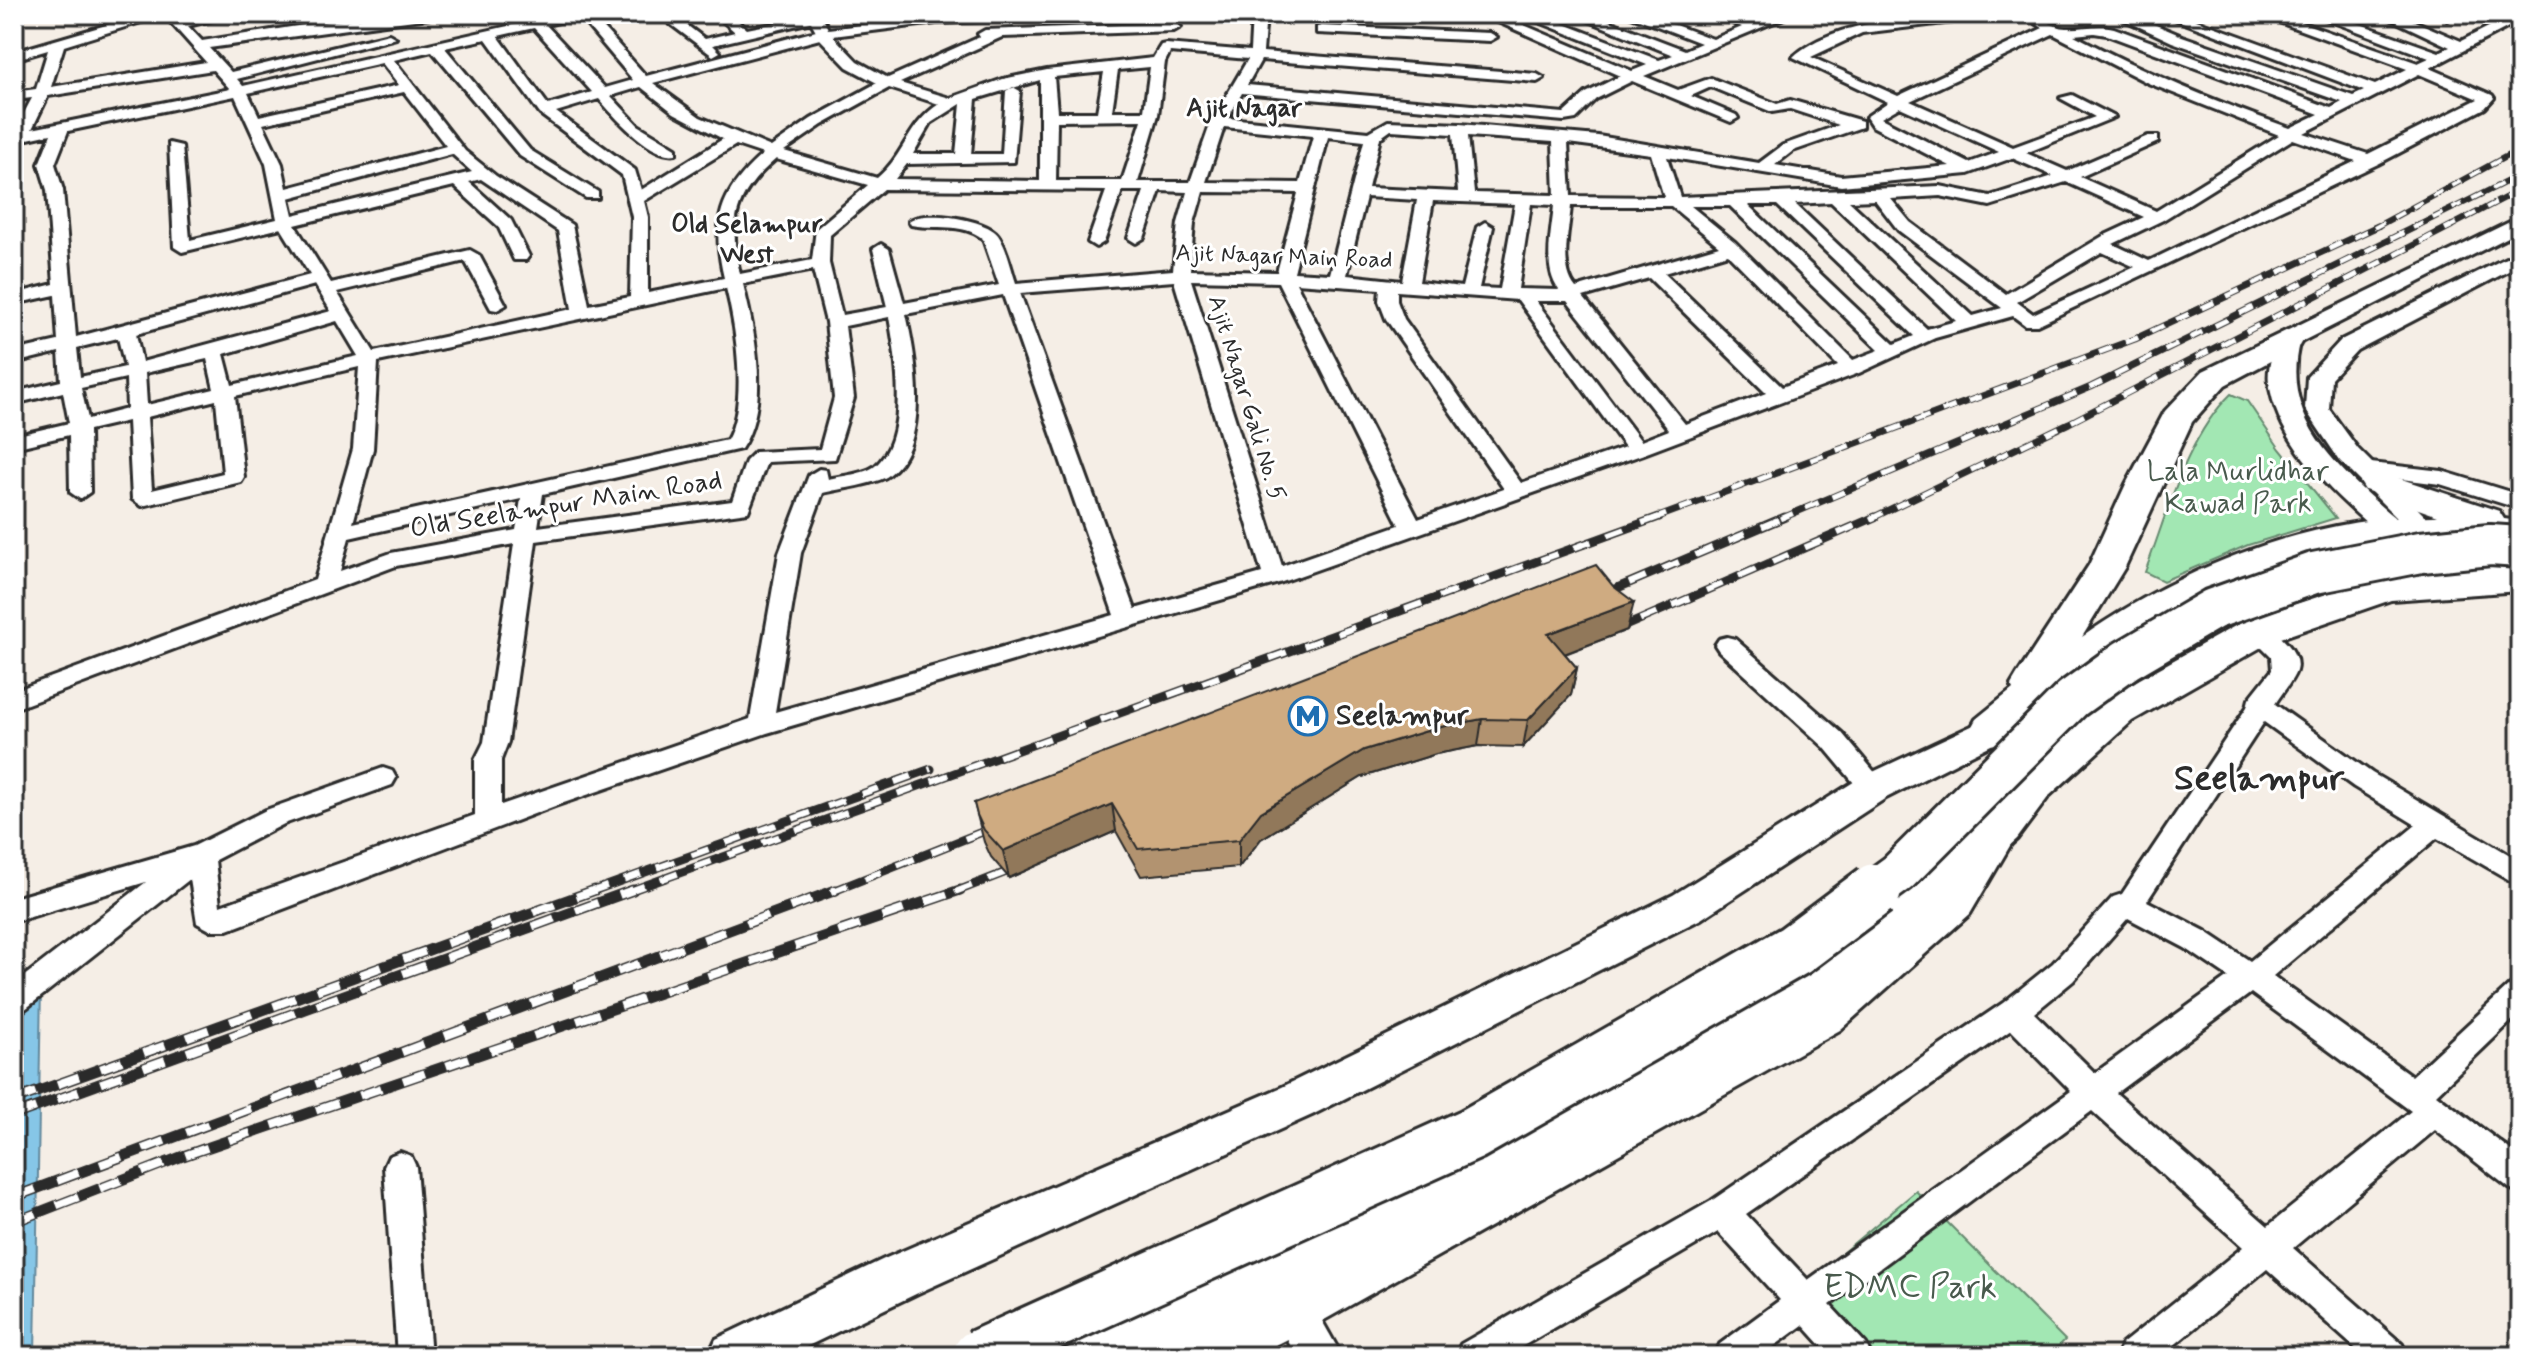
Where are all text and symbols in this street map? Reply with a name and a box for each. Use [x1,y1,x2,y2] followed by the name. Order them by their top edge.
[1186,92,1303,127] district label: Ajit Nagar
[671,208,823,272] district label: Old Selampur West
[1175,238,1393,276] street label: Ajit Nagar Main Road
[1200,291,1292,505] street label: Ajit Nagar Gali No. 5
[2147,454,2330,523] park label: Lala Murlidhar Kawad Park
[407,462,725,548] street label: Old Seelampur Main Road
[1287,695,1329,737] metro station icon: Seelampur
[1336,698,1470,735] place label: Seelampur
[2174,756,2345,803] district label: Seelampur
[1823,1265,1997,1310] park label: EDMC Park

